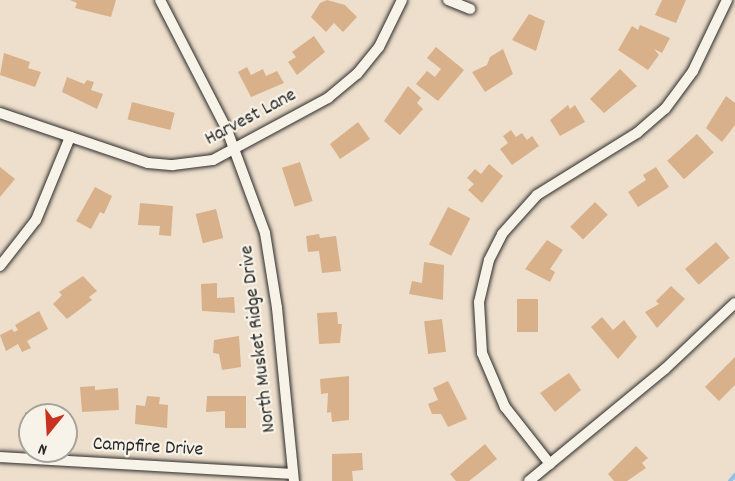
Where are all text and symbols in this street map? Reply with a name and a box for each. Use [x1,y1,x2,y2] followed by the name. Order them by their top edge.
[201,84,301,152] street label: Harvest Lane
[236,244,282,434] street label: North Musket Ridge Drive
[18,403,78,463] north arrow
[92,433,204,463] street label: Campfire Drive
[36,437,50,461] text: N

